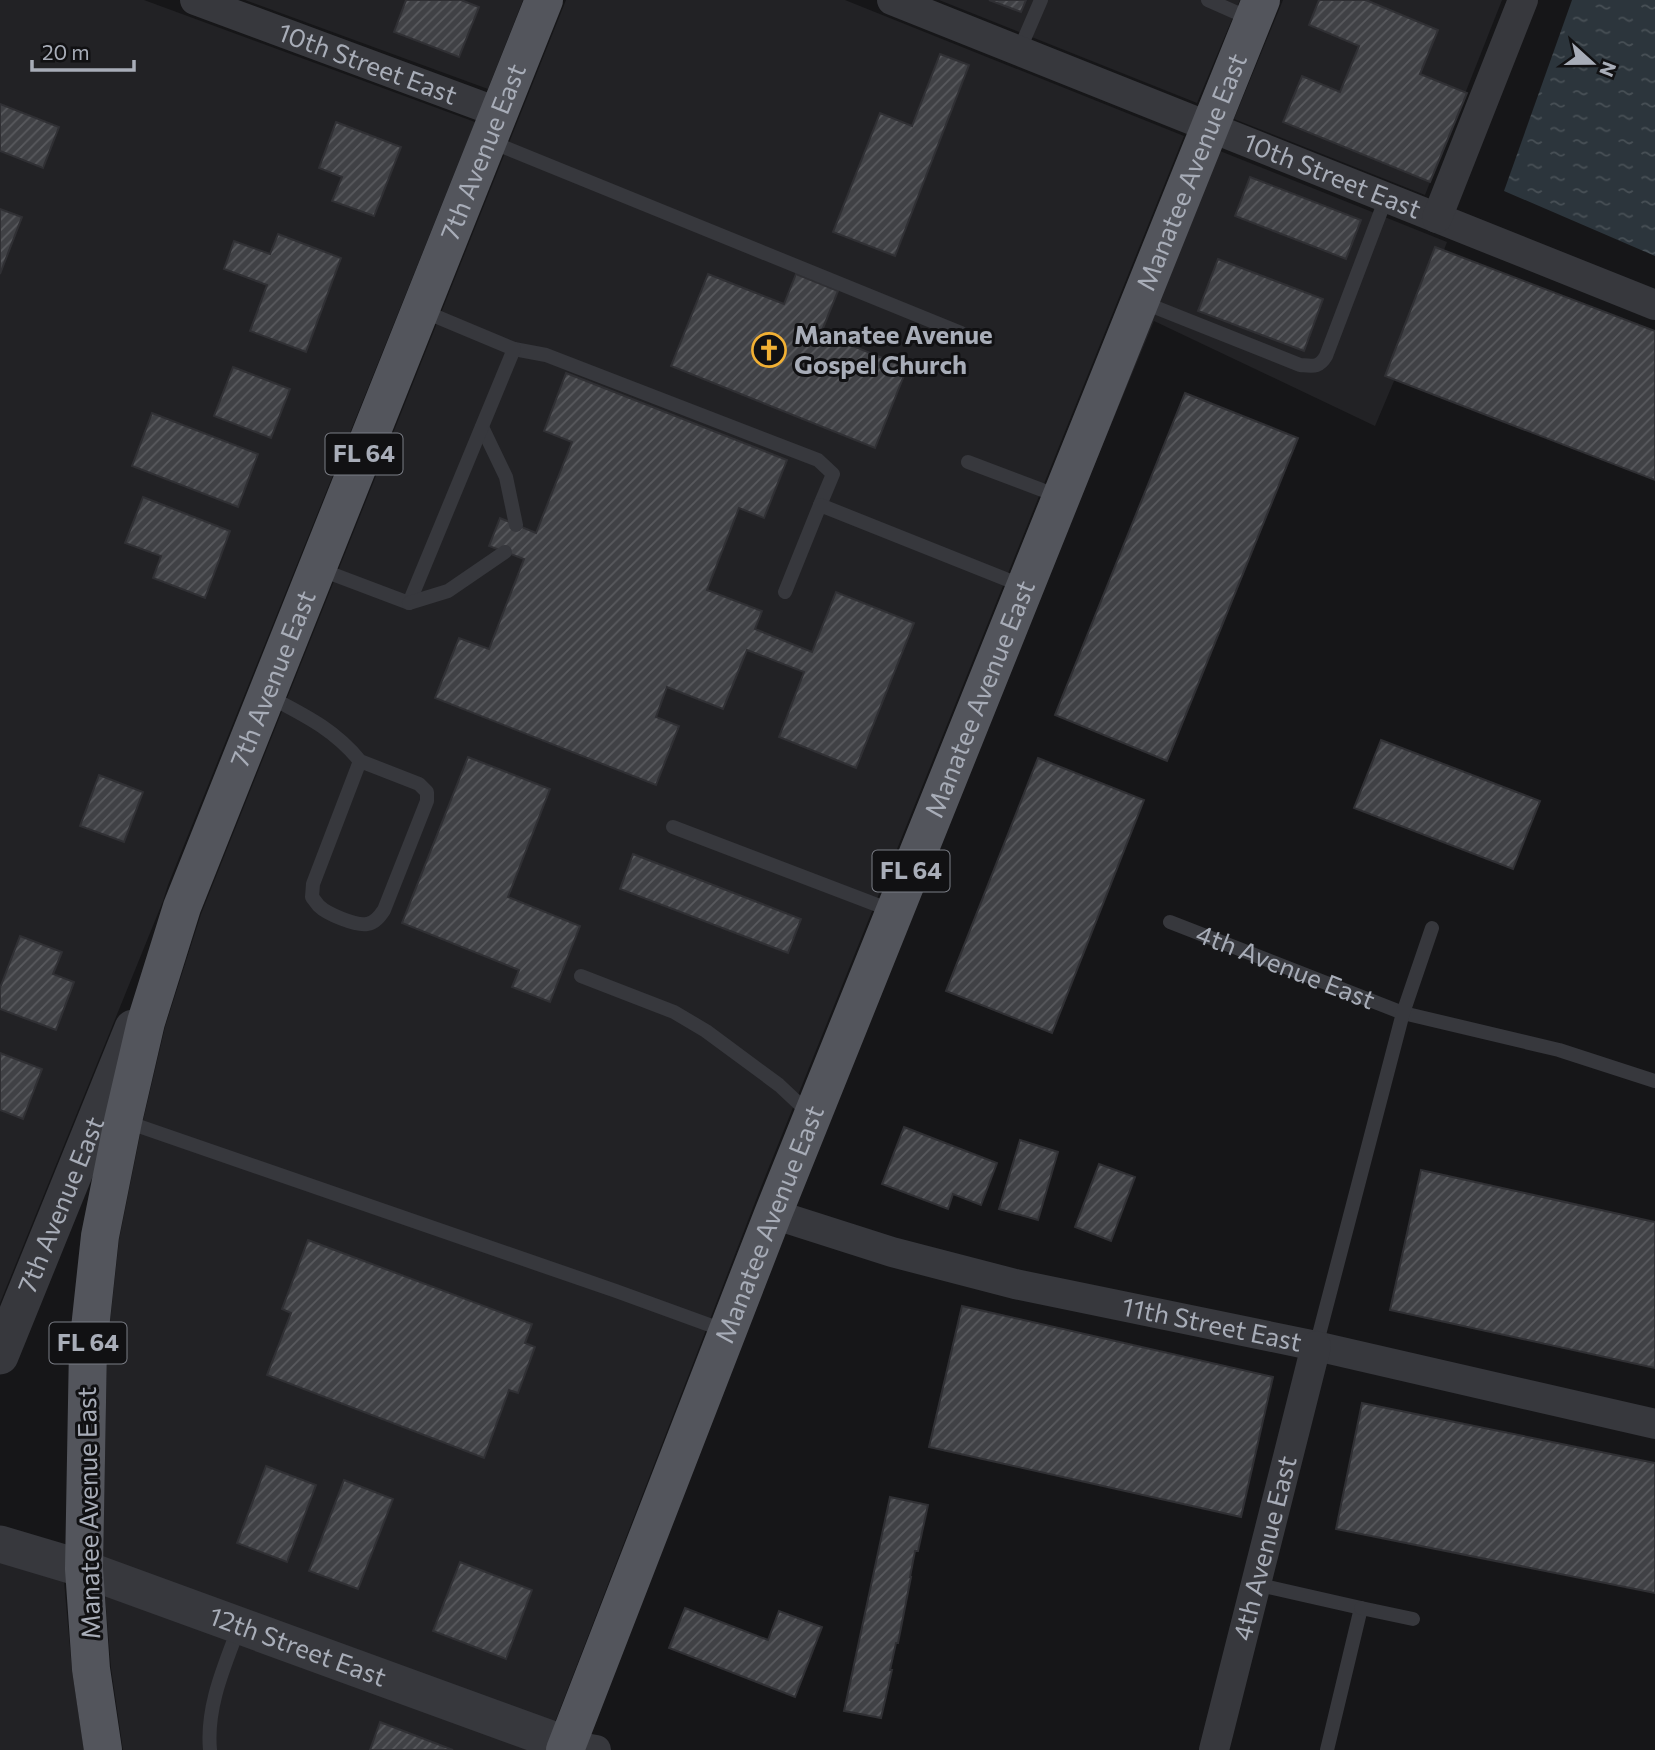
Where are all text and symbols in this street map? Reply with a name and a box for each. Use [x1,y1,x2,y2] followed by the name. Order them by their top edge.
[274,15,462,110] street label: 10th Street East
[32,28,133,72] scale bar
[1557,28,1627,98] north arrow
[42,39,90,64] text: 20 m
[1129,48,1252,295] street label: Manatee Avenue East
[1595,58,1622,80] text: N
[433,59,531,244] street label: 7th Avenue East
[1239,125,1426,224] street label: 10th Street East
[794,318,993,379] place label: Manatee Avenue Gospel Church
[750,331,788,369] church icon: Manatee Avenue Gospel Church
[326,434,402,475] road number: FL 64
[917,575,1040,822] street label: Manatee Avenue East
[223,585,321,771] street label: 7th Avenue East
[872,850,950,892] road number: FL 64
[1192,917,1380,1015] street label: 4th Avenue East
[707,1101,829,1347] street label: Manatee Avenue East
[10,1112,109,1297] street label: 7th Avenue East
[1119,1289,1305,1357] street label: 11th Street East
[50,1322,126,1364] road number: FL 64
[70,1386,105,1640] street label: Manatee Avenue East
[1225,1452,1302,1644] street label: 4th Avenue East
[205,1599,391,1692] street label: 12th Street East

